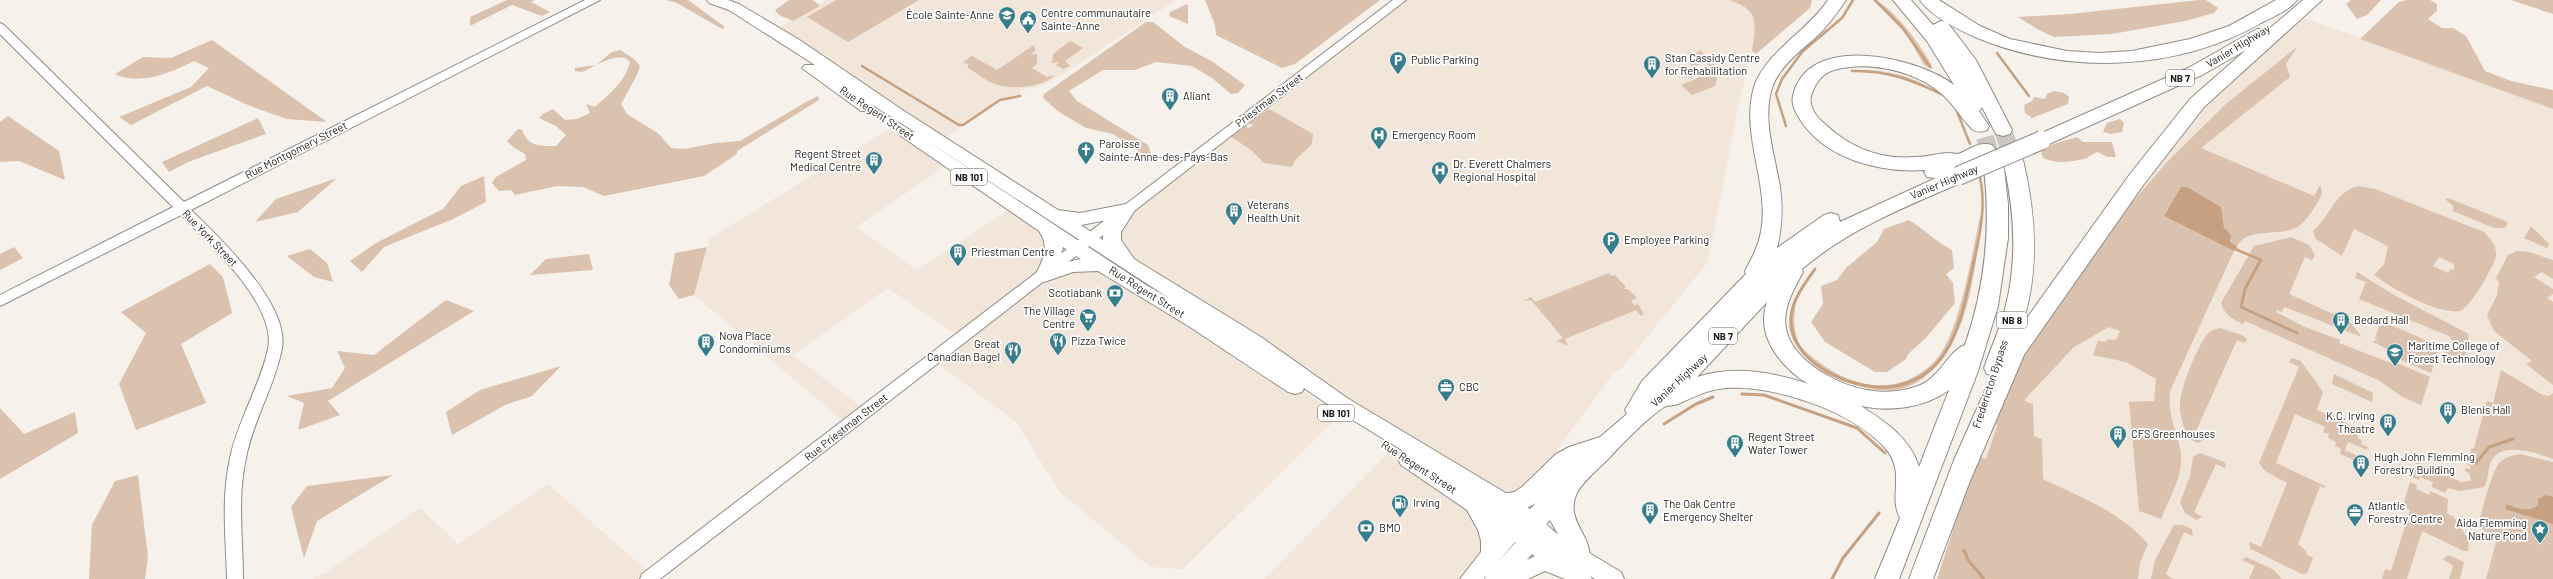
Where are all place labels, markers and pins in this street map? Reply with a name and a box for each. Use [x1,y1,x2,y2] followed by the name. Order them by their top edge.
[997,5,1017,30] school or university icon: École Sainte-Anne
[1041,6,1151,32] place label: Centre communautaire Sainte-Anne
[906,8,994,21] place label: École Sainte-Anne
[1018,9,1038,34] public building icon: Centre communautaire Sainte-Anne
[1388,50,1408,75] parking icon: Public Parking
[1665,51,1760,77] place label: Stan Cassidy Centre for Rehabilitation
[1411,53,1479,66] place label: Public Parking
[1642,54,1662,79] building icon: Stan Cassidy Centre for Rehabilitation
[1160,86,1180,111] building icon: Aliant
[1183,89,1211,102] place label: Aliant
[1369,125,1389,150] hospital icon: Emergency Room
[1392,128,1476,141] place label: Emergency Room
[1099,137,1228,163] place label: Paroisse Sainte-Anne-des-Pays-Bas
[1076,140,1096,165] church icon: Paroisse Sainte-Anne-des-Pays-Bas
[790,147,861,173] place label: Regent Street Medical Centre
[864,150,884,175] building icon: Regent Street Medical Centre
[1453,157,1551,183] place label: Dr. Everett Chalmers Regional Hospital
[1430,160,1450,185] hospital icon: Dr. Everett Chalmers Regional Hospital
[1247,198,1300,224] place label: Veterans Health Unit
[1224,201,1244,226] building icon: Veterans Health Unit
[1601,230,1621,255] parking icon: Employee Parking
[1624,233,1709,246] place label: Employee Parking
[948,242,968,267] building icon: Priestman Centre
[971,245,1055,258] place label: Priestman Centre
[1105,283,1125,308] bank icon: Scotiabank
[1048,286,1102,299] place label: Scotiabank
[1023,304,1075,330] place label: The Village Centre
[1078,307,1098,332] supermarket icon: The Village Centre
[2331,310,2351,335] building icon: Bedard Hall
[2354,313,2408,326] place label: Bedard Hall
[719,329,790,355] place label: Nova Place Condominiums
[1048,331,1068,356] restaurant icon: Pizza Twice
[696,332,716,357] building icon: Nova Place Condominiums
[1071,334,1126,347] place label: Pizza Twice
[927,337,1000,363] place label: Great Canadian Bagel
[2408,339,2500,365] place label: Maritime College of Forest Technology
[1003,340,1023,365] restaurant icon: Great Canadian Bagel
[2385,342,2405,367] school or university icon: Maritime College of Forest Technology
[1436,377,1456,402] office icon: CBC
[1459,380,1479,393] place label: CBC
[2438,400,2458,425] building icon: Blenis Hall
[2461,403,2510,416] place label: Blenis Hall
[2326,409,2375,435] place label: K.C. Irving Theatre
[2378,412,2398,437] building icon: K.C. Irving Theatre
[2108,424,2128,449] building icon: CFS Greenhouses
[2131,427,2215,440] place label: CFS Greenhouses
[1748,430,1814,456] place label: Regent Street Water Tower
[1725,433,1745,458] building icon: Regent Street Water Tower
[2374,450,2475,476] place label: Hugh John Flemming Forestry Building
[2351,453,2371,478] building icon: Hugh John Flemming Forestry Building
[1390,493,1410,518] fuel station icon: Irving
[1413,496,1440,509] place label: Irving
[1663,497,1753,523] place label: The Oak Centre Emergency Shelter
[2368,499,2443,525] place label: Atlantic Forestry Centre
[1640,500,1660,525] building icon: The Oak Centre Emergency Shelter
[2345,502,2365,527] office icon: Atlantic Forestry Centre
[2456,516,2527,542] place label: Aida Flemming Nature Pond
[1356,518,1376,543] bank icon: BMO
[2530,519,2550,544] place icon: Aida Flemming Nature Pond
[1379,521,1401,534] place label: BMO

